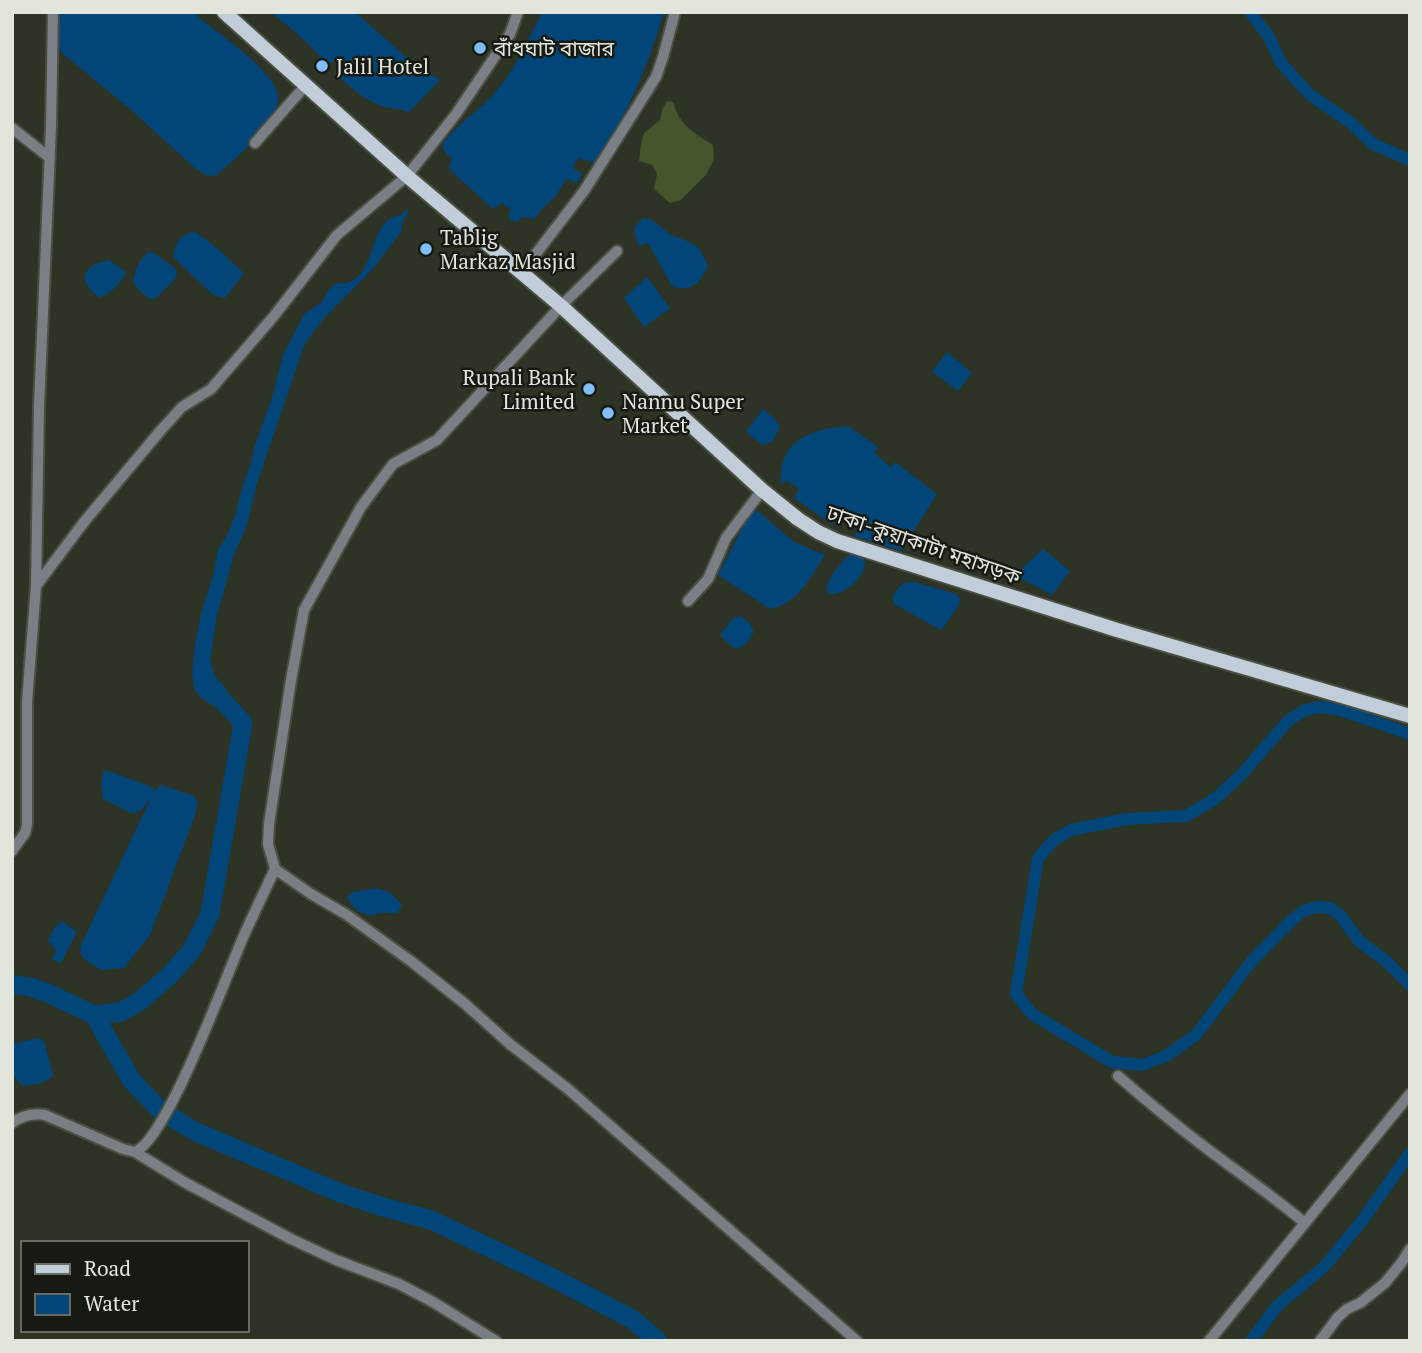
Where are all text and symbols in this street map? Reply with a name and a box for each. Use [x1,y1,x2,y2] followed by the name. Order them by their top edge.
[493,34,615,62] place label: বাঁধঘাট বাজার
[472,40,488,56] marker: বাঁধঘাট বাজার
[336,52,429,80] place label: Jalil Hotel
[314,58,330,74] marker: Jalil Hotel
[440,223,576,275] place label: Tablig Markaz Masjid
[418,241,434,257] marker: Tablig Markaz Masjid
[463,363,575,415] place label: Rupali Bank Limited
[581,381,597,397] marker: Rupali Bank Limited
[622,387,744,439] place label: Nannu Super Market
[600,405,616,421] marker: Nannu Super Market
[822,497,1026,591] street label: ঢাকা-কুয়াকাটা মহাসড়ক
[21,1241,248,1332] legend
[84,1254,131,1282] text: Road
[84,1289,139,1317] text: Water

